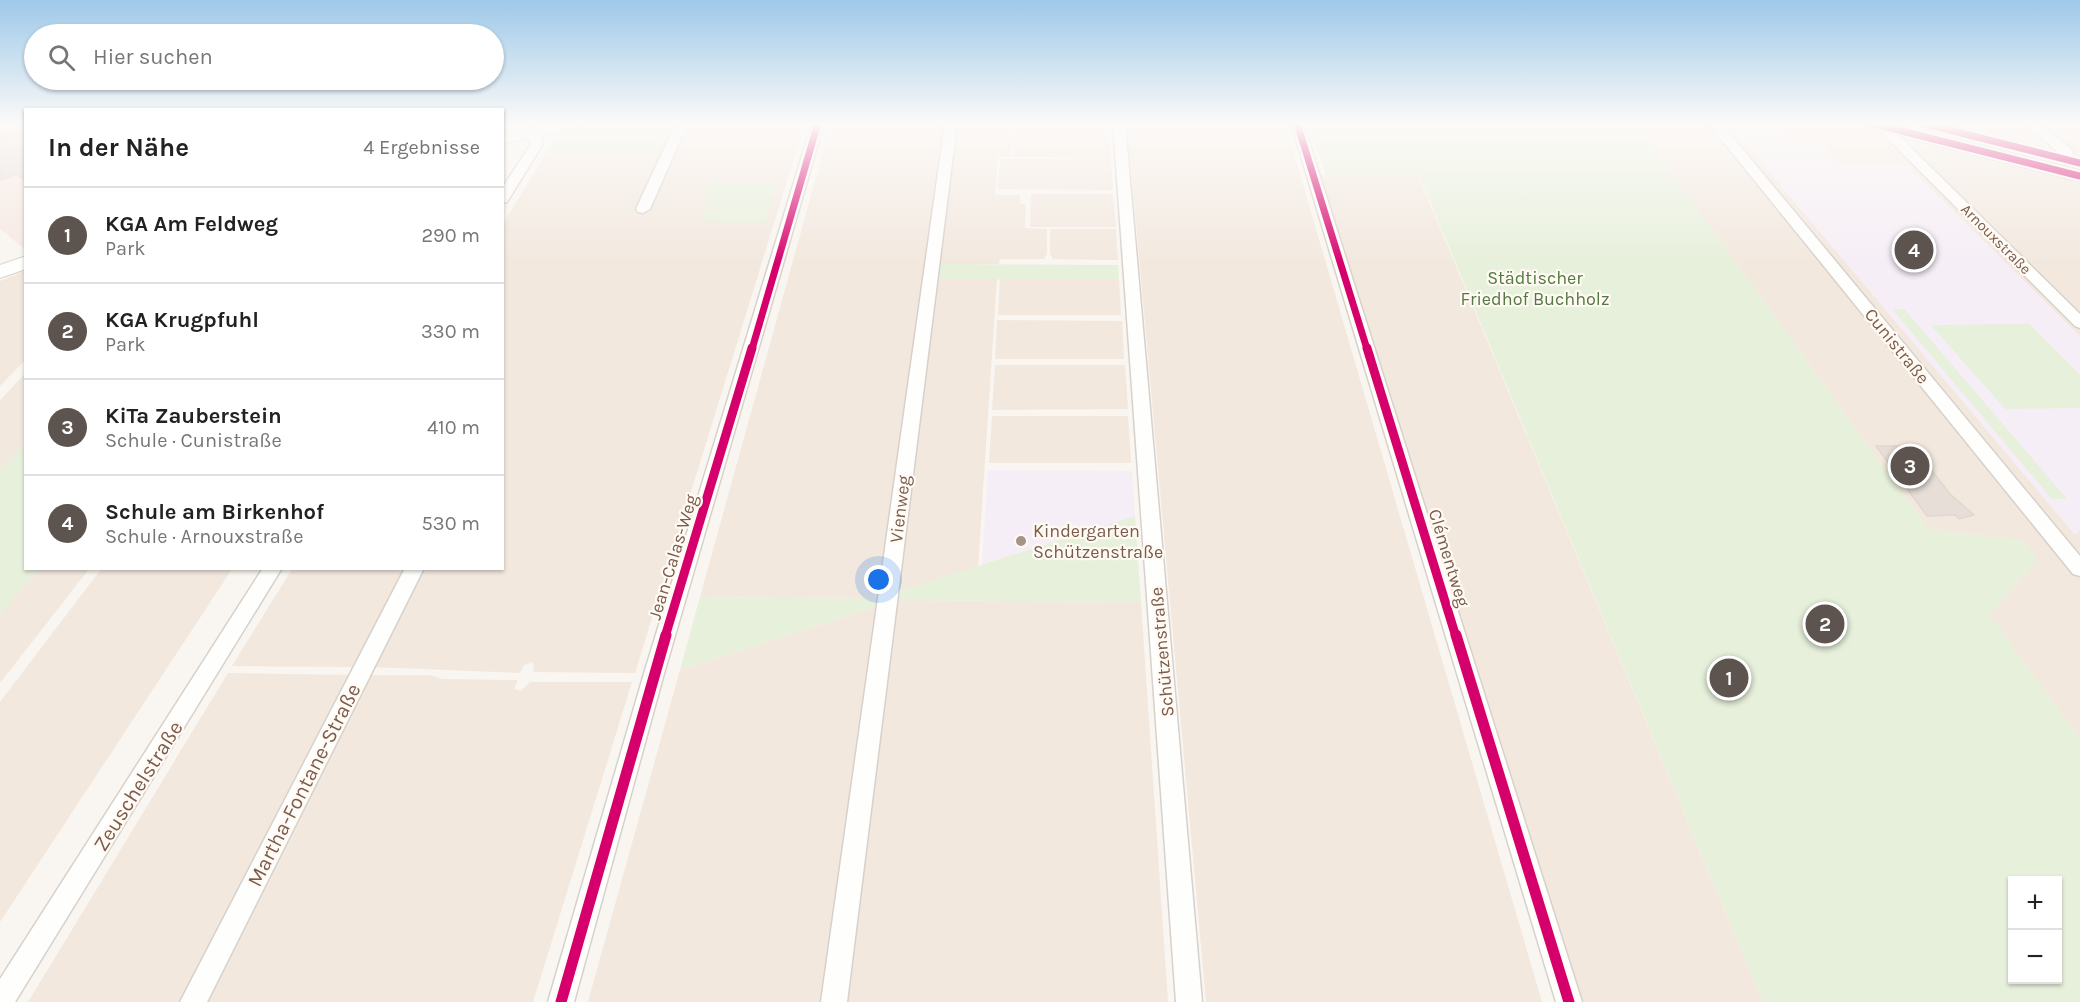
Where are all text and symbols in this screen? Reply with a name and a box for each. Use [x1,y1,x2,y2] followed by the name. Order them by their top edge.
[24,24,504,90] search box
[45,41,78,74] icon: search
[93,44,213,70] text: Hier suchen
[48,132,189,163] text: In der Nähe
[363,136,480,159] text: 4 Ergebnisse
[1957,200,2035,278] street label: Arnouxstraße
[105,211,278,237] text: KGA Am Feldweg
[64,224,71,247] text: 1
[421,224,480,247] text: 290 m
[1894,228,1934,272] pin: 4
[105,237,146,260] text: Park
[1461,267,1609,310] park label: Städtischer Friedhof Buchholz
[1860,304,1934,388] street label: Cunistraße
[105,307,259,333] text: KGA Krugpfuhl
[61,320,74,343] text: 2
[421,320,480,343] text: 330 m
[105,333,146,356] text: Park
[105,403,282,429] text: KiTa Zauberstein
[61,416,74,439] text: 3
[427,416,480,439] text: 410 m
[105,429,282,452] text: Schule · Cunistraße
[1890,444,1930,488] pin: 3
[885,474,915,544] street label: Vienweg
[643,492,703,622] street label: Jean-Calas-Weg
[105,499,324,525] text: Schule am Birkenhof
[1424,506,1474,610] street label: Clémentweg
[62,512,73,535] text: 4
[422,512,480,535] text: 530 m
[1033,520,1163,563] place label: Kindergarten Schützenstraße
[105,525,303,548] text: Schule · Arnouxstraße
[1014,534,1028,548] marker: Kindergarten Schützenstraße
[864,565,893,594] your location
[1145,586,1179,718] street label: Schützenstraße
[1806,602,1844,646] pin: 2
[1710,656,1748,700] pin: 1
[242,680,366,890] street label: Martha-Fontane-Straße
[88,717,188,855] street label: Zeuschelstraße
[2008,876,2062,984] map controls
[2008,876,2062,930] button: +
[2008,930,2062,984] button: −

